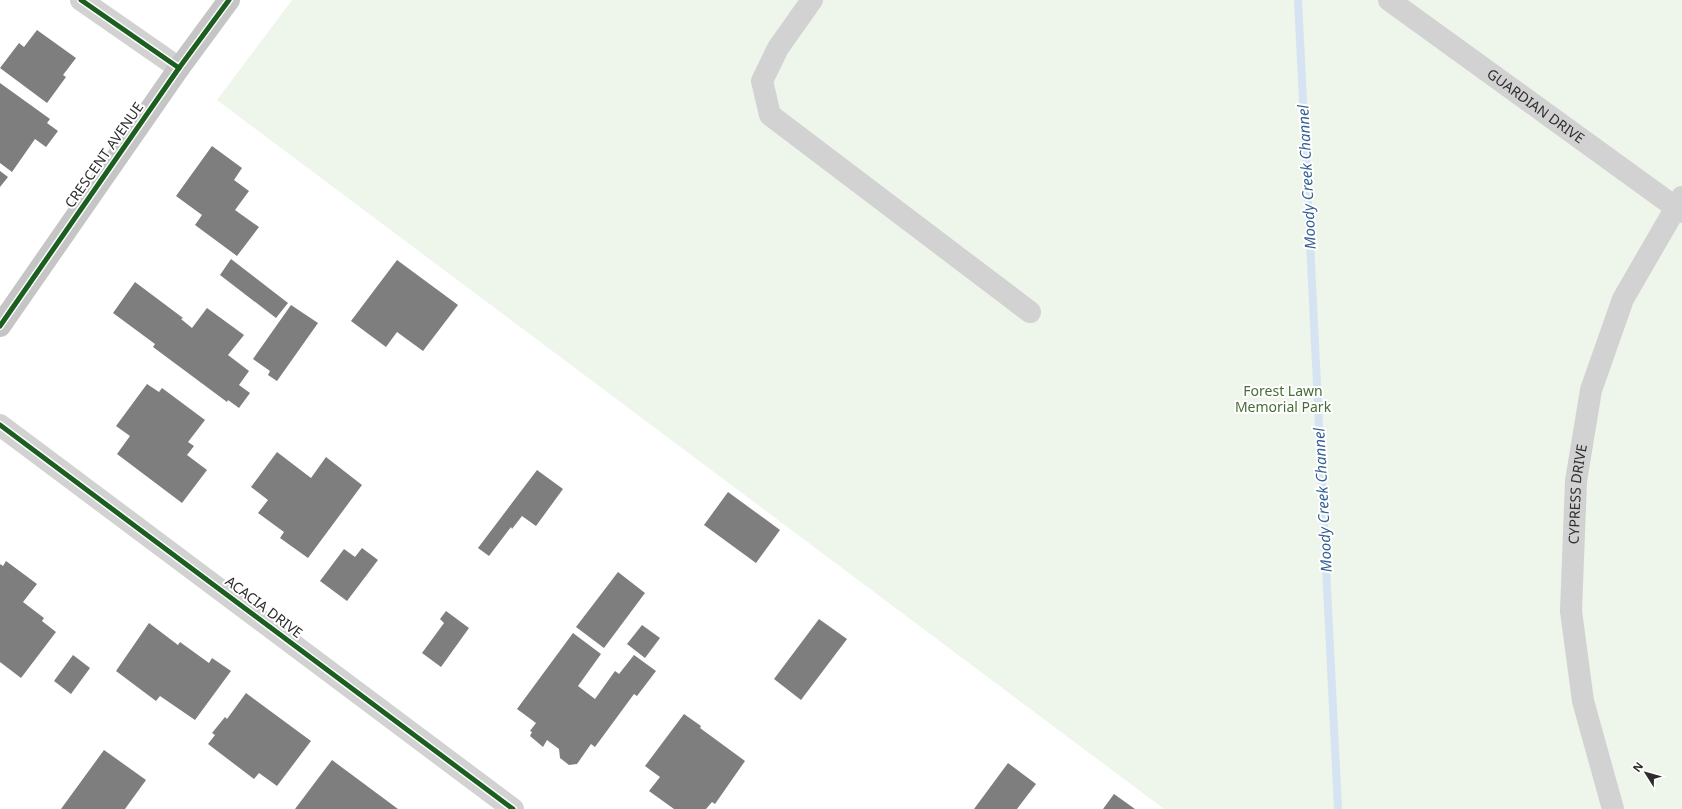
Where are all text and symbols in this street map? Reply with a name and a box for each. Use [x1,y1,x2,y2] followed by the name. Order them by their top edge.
[1483,64,1589,147] street label: GUARDIAN DRIVE
[60,98,147,211] street label: CRESCENT AVENUE
[1292,103,1320,250] water label: Moody Creek Channel
[1235,381,1332,416] park label: Forest Lawn Memorial Park
[1308,426,1336,573] water label: Moody Creek Channel
[1564,442,1591,545] street label: CYPRESS DRIVE
[222,571,307,642] street label: ACACIA DRIVE
[1626,753,1666,793] north arrow
[1629,759,1646,775] text: N

